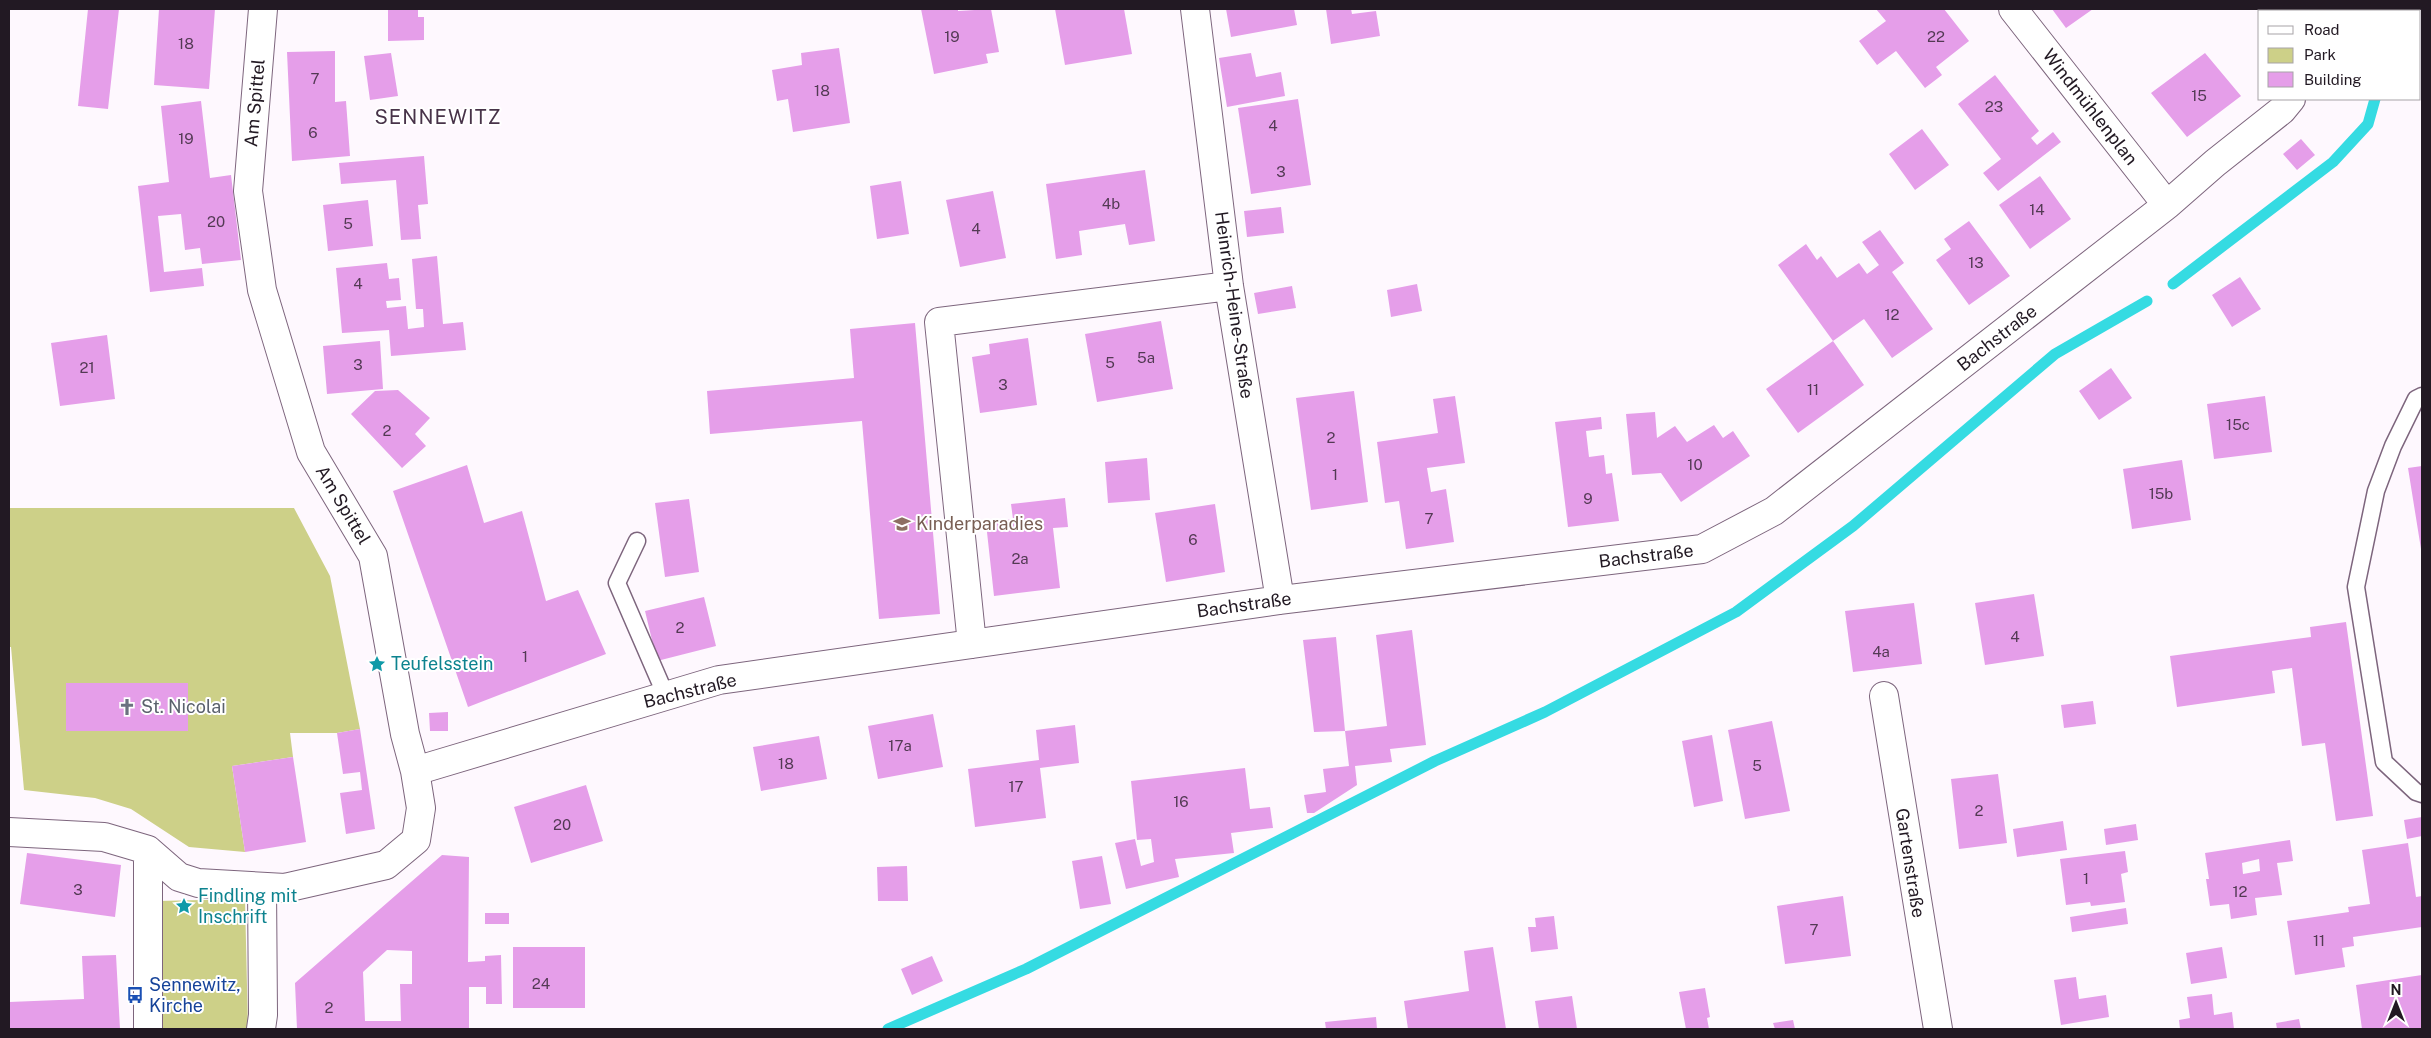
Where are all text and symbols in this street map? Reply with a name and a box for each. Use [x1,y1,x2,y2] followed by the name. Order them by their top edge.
[2258,10,2421,100] legend
[2304,21,2340,38] text: Road
[944,28,960,45] house number: 19
[1927,28,1945,45] house number: 22
[178,35,194,52] house number: 18
[2039,44,2142,169] street label: Windmühlenplan
[2304,46,2336,63] text: Park
[240,58,269,148] street label: Am Spittel
[310,70,320,87] house number: 7
[2304,71,2362,88] text: Building
[814,82,830,99] house number: 18
[2191,87,2207,104] house number: 15
[1985,98,2003,115] house number: 23
[374,105,502,129] district label: SENNEWITZ
[1268,117,1278,134] house number: 4
[308,124,318,141] house number: 6
[178,130,194,147] house number: 19
[1276,163,1286,180] house number: 3
[1102,195,1120,212] house number: 4b
[2029,201,2045,218] house number: 14
[1211,210,1258,400] street label: Heinrich-Heine-Straße
[207,213,225,230] house number: 20
[343,215,353,232] house number: 5
[971,220,981,237] house number: 4
[1968,254,1984,271] house number: 13
[353,275,363,292] house number: 4
[1953,300,2041,375] street label: Bachstraße
[1884,306,1900,323] house number: 12
[1137,349,1155,366] house number: 5a
[1105,354,1115,371] house number: 5
[353,356,363,373] house number: 3
[79,359,95,376] house number: 21
[998,376,1008,393] house number: 3
[1807,381,1819,398] house number: 11
[2226,416,2250,433] house number: 15c
[383,422,392,439] house number: 2
[1327,429,1336,446] house number: 2
[1687,456,1703,473] house number: 10
[312,461,375,548] street label: Am Spittel
[1332,466,1338,483] house number: 1
[2149,485,2173,502] house number: 15b
[1583,490,1593,507] house number: 9
[1424,510,1434,527] house number: 7
[916,513,1043,534] place label: Kinderparadies
[892,514,912,534] school or university icon: Kinderparadies
[1188,531,1198,548] house number: 6
[1597,539,1695,572] street label: Bachstraße
[1011,550,1029,567] house number: 2a
[1195,587,1293,622] street label: Bachstraße
[676,619,685,636] house number: 2
[2010,628,2020,645] house number: 4
[1872,643,1890,660] house number: 4a
[522,648,528,665] house number: 1
[391,653,493,674] place label: Teufelsstein
[367,654,387,674] place icon: Teufelsstein
[641,669,739,712] street label: Bachstraße
[141,696,226,717] place label: St. Nicolai
[117,697,137,717] church icon: St. Nicolai
[888,737,912,754] house number: 17a
[778,755,794,772] house number: 18
[1752,757,1762,774] house number: 5
[1008,778,1024,795] house number: 17
[1173,793,1189,810] house number: 16
[1975,802,1984,819] house number: 2
[1891,807,1930,919] street label: Gartenstraße
[553,816,571,833] house number: 20
[2083,870,2089,887] house number: 1
[73,881,83,898] house number: 3
[2232,883,2248,900] house number: 12
[198,885,297,927] place label: Findling mit Inschrift
[174,896,194,916] place icon: Findling mit Inschrift
[1809,921,1819,938] house number: 7
[2313,932,2325,949] house number: 11
[149,974,241,1016] place label: Sennewitz, Kirche
[532,975,550,992] house number: 24
[2371,978,2421,1028] north arrow
[2391,982,2401,998] text: N
[125,985,145,1005] bus stop icon: Sennewitz, Kirche
[325,999,334,1016] house number: 2

